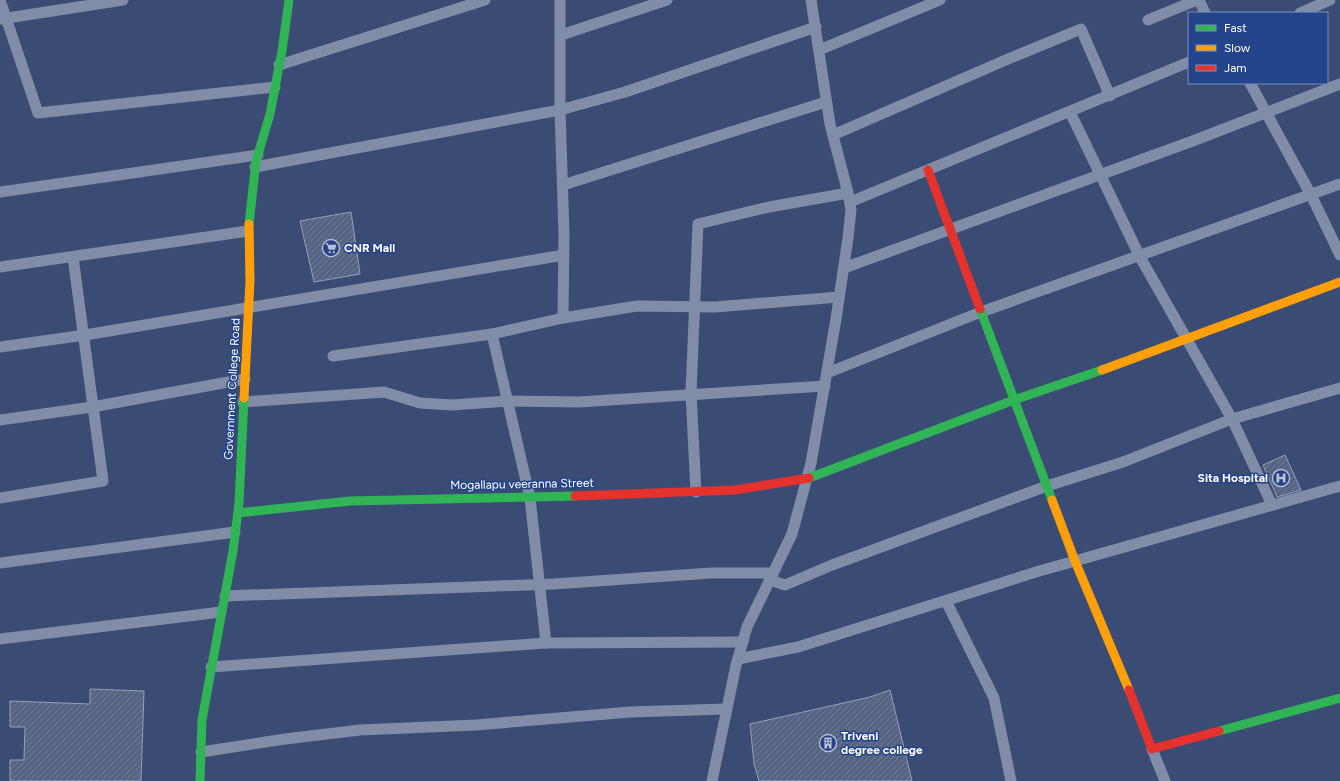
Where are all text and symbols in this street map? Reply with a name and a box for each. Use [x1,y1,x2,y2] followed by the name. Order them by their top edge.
[1188,12,1328,84] legend
[1224,21,1247,35] text: Fast
[1224,41,1251,55] text: Slow
[1224,61,1247,75] text: Jam
[321,238,341,258] supermarket icon: CNR Mall
[344,241,395,255] place label: CNR Mall
[221,318,243,460] street label: Government College Road
[1271,468,1291,488] hospital icon: Sita Hospital
[1198,471,1268,485] place label: Sita Hospital
[450,476,595,492] street label: Mogallapu veeranna Street
[841,729,923,757] place label: Triveni degree college
[818,733,838,753] building icon: Triveni degree college

